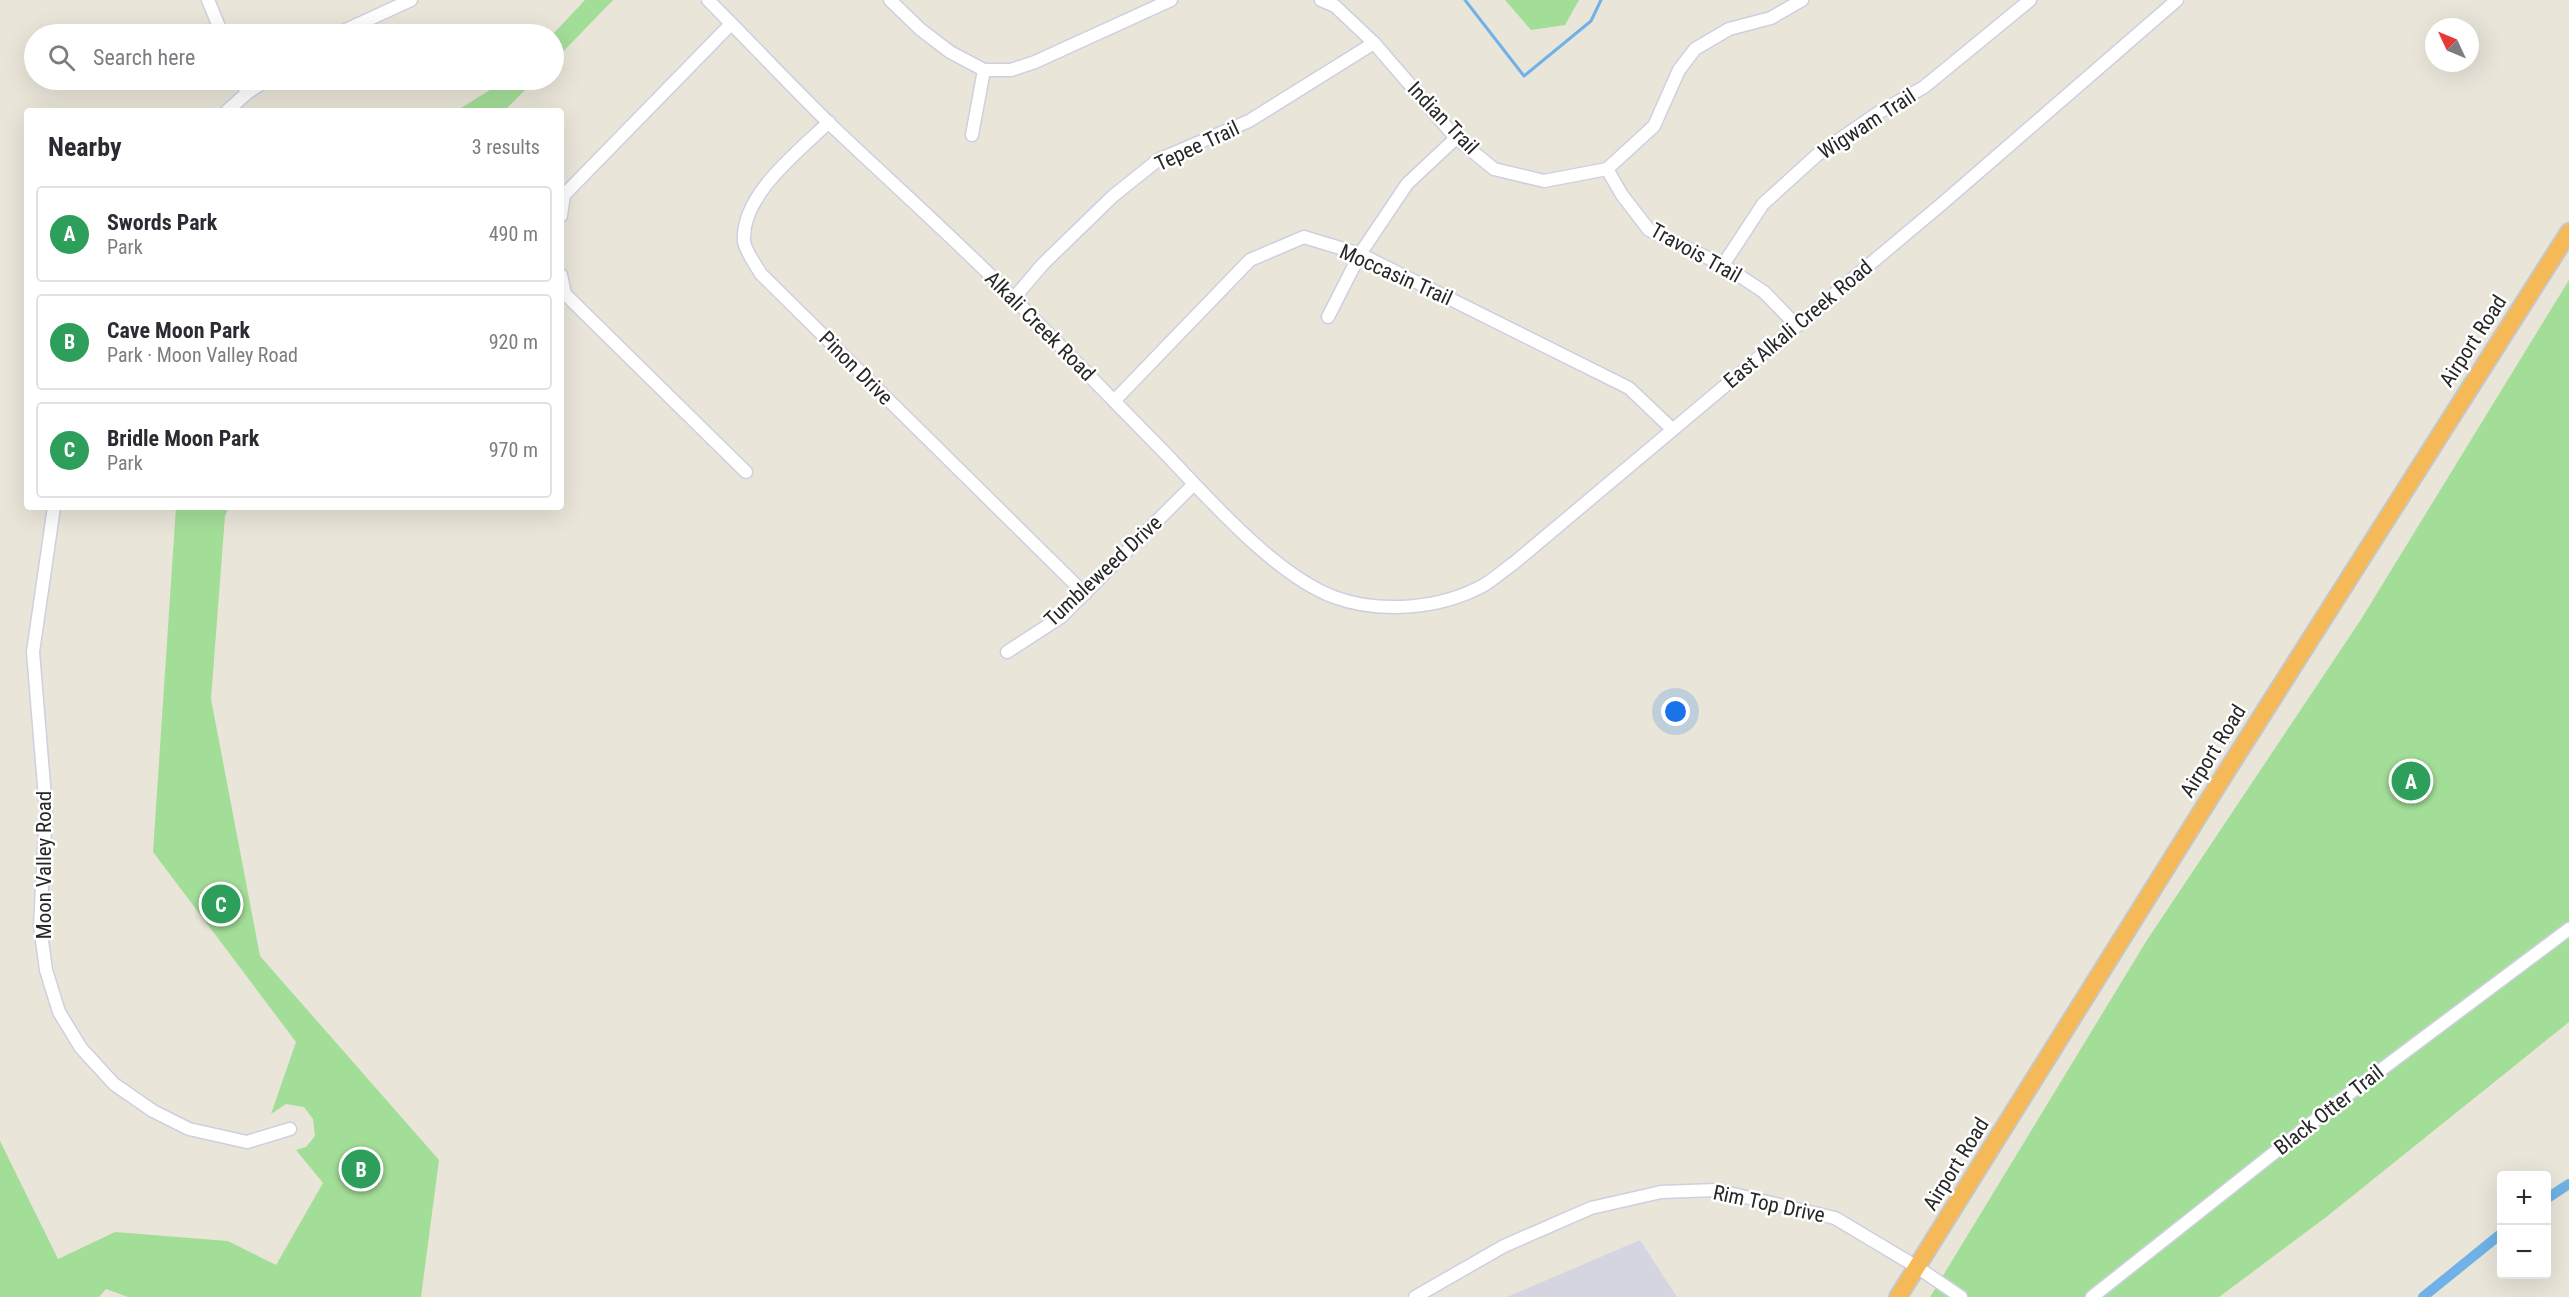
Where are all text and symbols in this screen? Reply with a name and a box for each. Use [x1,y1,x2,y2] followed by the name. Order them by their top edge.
[2425,18,2479,72] north arrow
[24,24,564,90] search box
[45,41,78,74] icon: search
[93,45,195,70] text: Search here
[1403,77,1483,159] street label: Indian Trail
[1814,84,1920,164] street label: Wigwam Trail
[1151,116,1243,176] street label: Tepee Trail
[48,132,122,162] text: Nearby
[472,135,540,159] text: 3 results
[107,210,217,235] text: Swords Park
[1646,218,1746,288] street label: Travois Trail
[64,222,75,246] text: A
[489,222,538,246] text: 490 m
[107,235,143,259] text: Park
[1336,239,1456,311] street label: Moccasin Trail
[1719,255,1877,393] street label: East Alkali Creek Road
[980,266,1100,386] street label: Alkali Creek Road
[2435,291,2511,391] street label: Airport Road
[107,318,250,343] text: Cave Moon Park
[814,326,898,410] street label: Pinon Drive
[64,330,75,354] text: B
[489,330,538,354] text: 920 m
[107,343,298,367] text: Park · Moon Valley Road
[107,426,259,451] text: Bridle Moon Park
[64,438,75,462] text: C
[489,438,538,462] text: 970 m
[107,451,143,475] text: Park
[1039,510,1167,631] street label: Tumbleweed Drive
[1661,697,1690,726] your location
[2175,700,2251,802] street label: Airport Road
[2392,758,2430,804] pin: A
[32,791,56,939] street label: Moon Valley Road
[202,882,240,926] pin: C
[2270,1060,2388,1160] street label: Black Otter Trail
[1918,1113,1994,1215] street label: Airport Road
[342,1146,380,1192] pin: B
[2497,1171,2551,1279] map controls
[2497,1171,2551,1225] button: +
[1711,1180,1827,1228] street label: Rim Top Drive
[2497,1225,2551,1279] button: −

